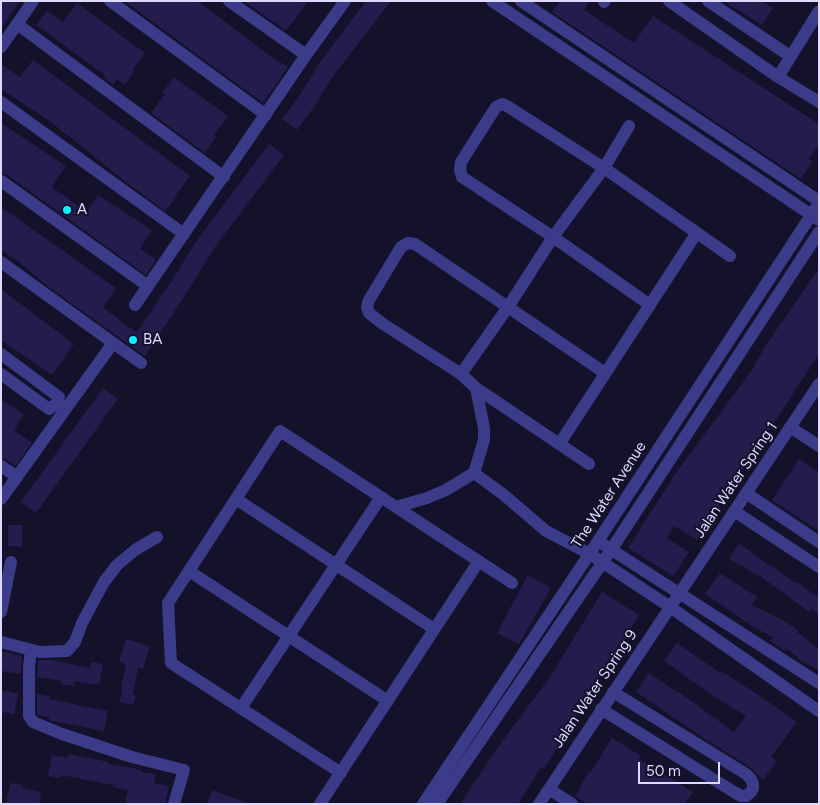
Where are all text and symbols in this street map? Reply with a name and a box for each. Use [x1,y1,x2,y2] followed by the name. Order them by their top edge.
[77,201,87,219] place label: A
[61,204,73,216] marker: A
[143,331,162,349] place label: BA
[127,334,139,346] marker: BA
[690,419,782,541] street label: Jalan Water Spring 1
[568,438,650,552] street label: The Water Avenue
[549,627,641,751] street label: Jalan Water Spring 9
[640,752,722,784] scale bar
[646,762,681,780] text: 50 m

